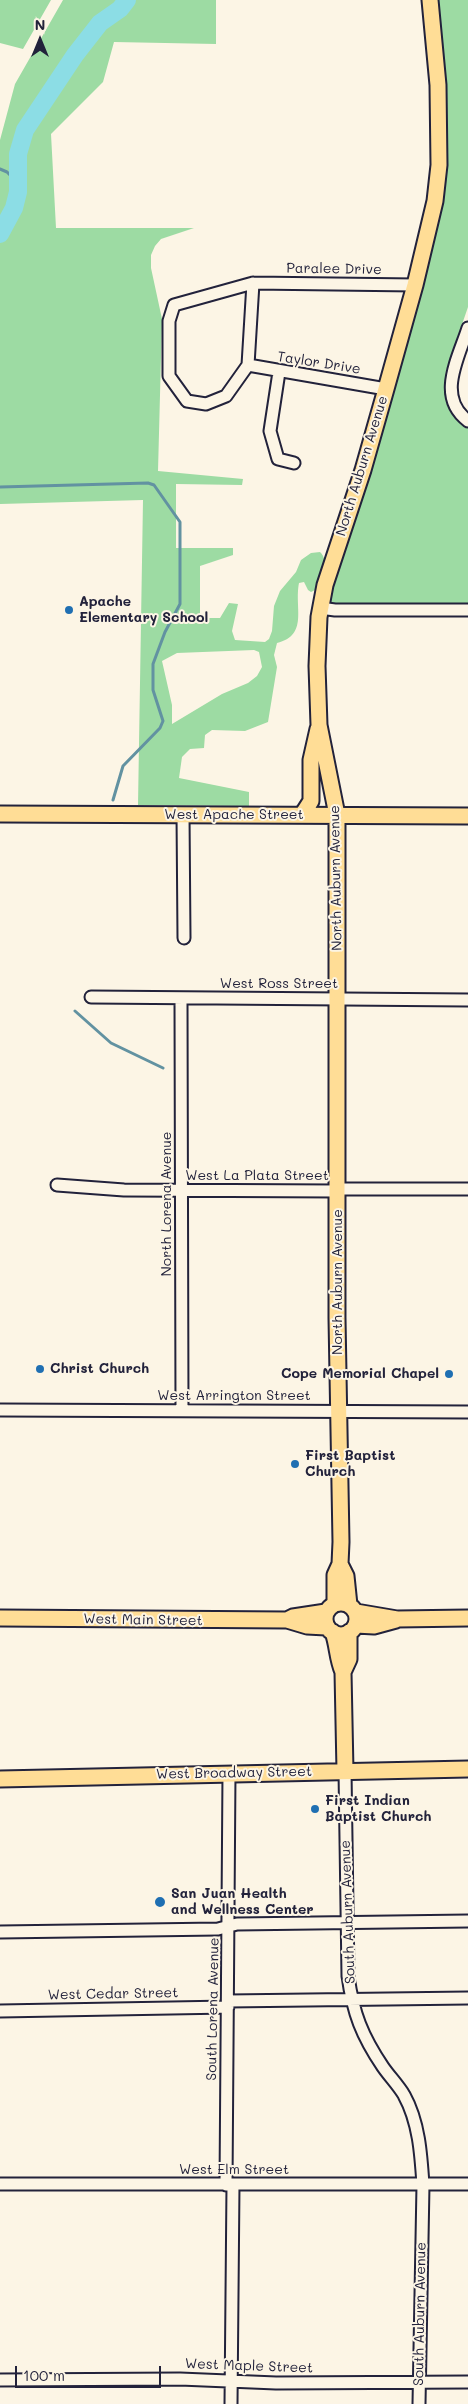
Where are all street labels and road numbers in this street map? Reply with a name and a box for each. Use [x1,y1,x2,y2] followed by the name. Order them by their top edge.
[286,260,382,278] street label: Paralee Drive
[276,348,362,378] street label: Taylor Drive
[333,394,391,538] street label: North Auburn Avenue
[326,805,346,951] street label: North Auburn Avenue
[164,807,304,823] street label: West Apache Street
[220,976,338,992] street label: West Ross Street
[159,1132,175,1276] street label: North Lorena Avenue
[185,1168,329,1184] street label: West La Plata Street
[330,1209,346,1355] street label: North Auburn Avenue
[157,1388,311,1404] street label: West Arrington Street
[83,1611,203,1629] street label: West Main Street
[156,1763,312,1783] street label: West Broadway Street
[337,1840,359,1984] street label: South Auburn Avenue
[203,1937,223,2081] street label: South Lorena Avenue
[47,1984,179,2004] street label: West Cedar Street
[179,2162,289,2178] street label: West Elm Street
[410,2242,430,2386] street label: South Auburn Avenue
[185,2355,313,2377] street label: West Maple Street

